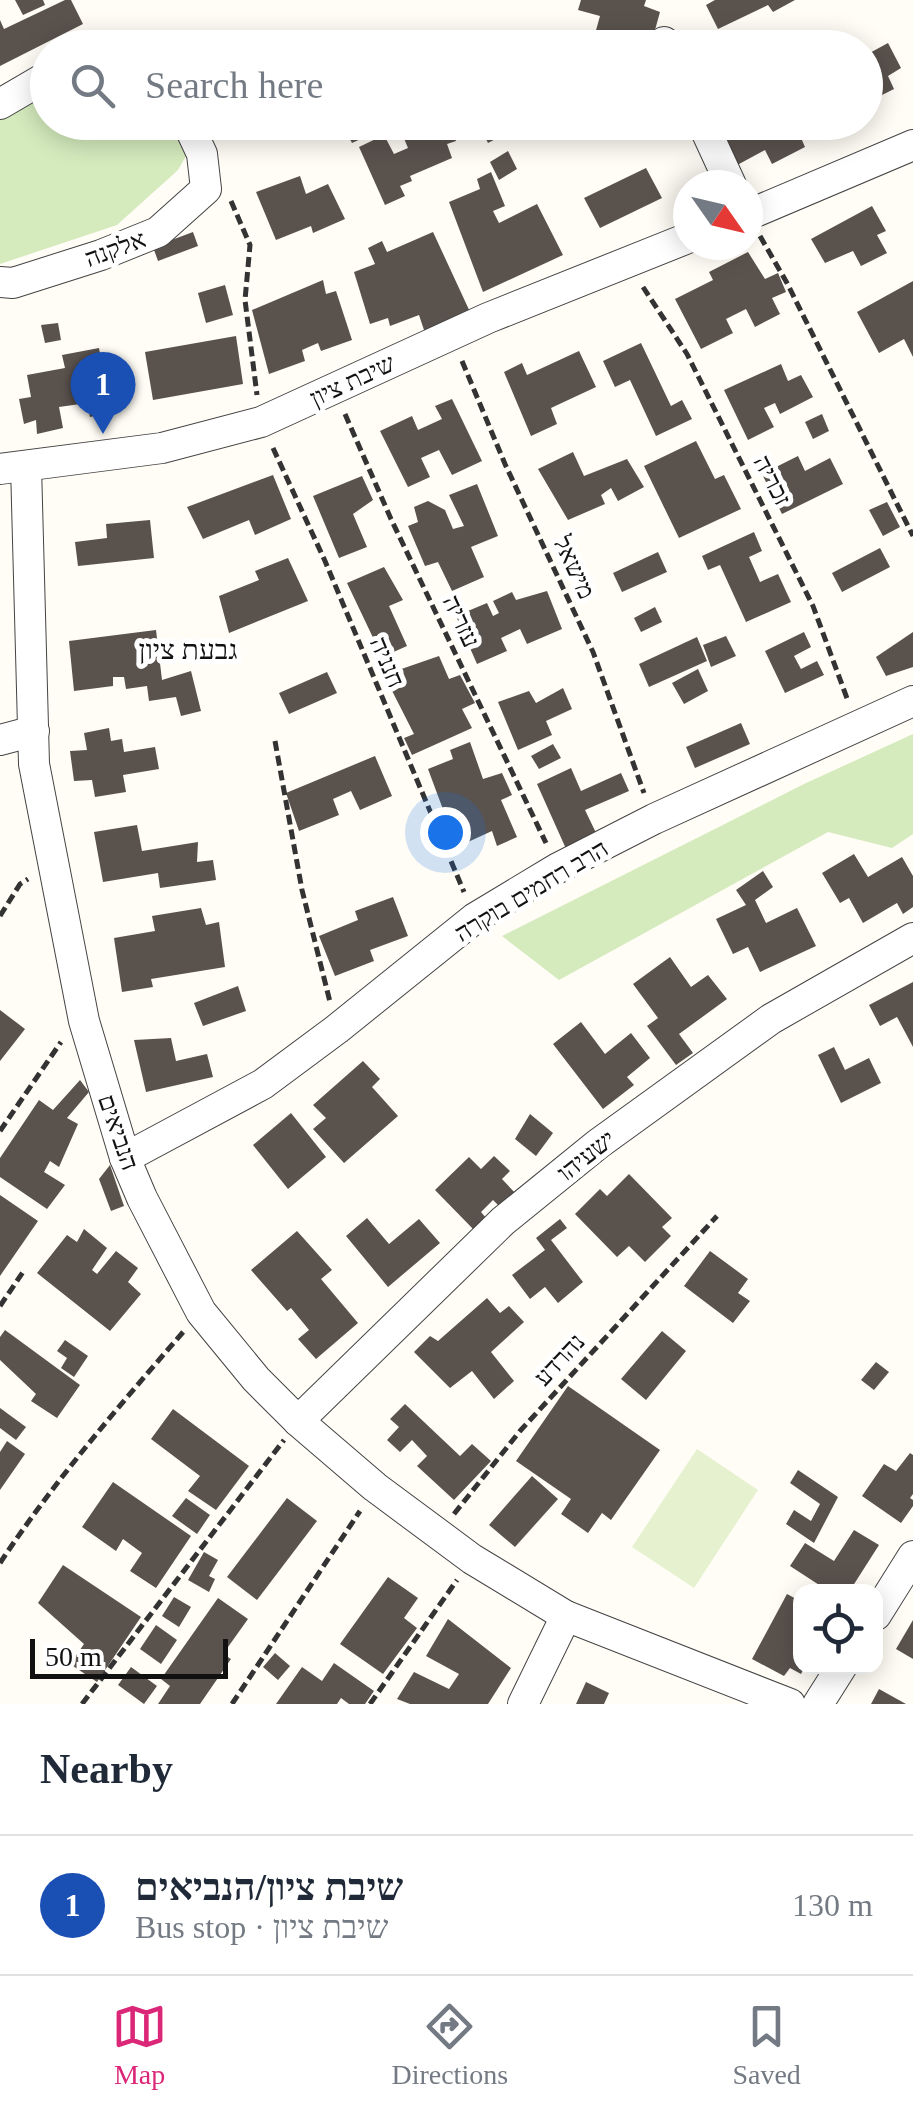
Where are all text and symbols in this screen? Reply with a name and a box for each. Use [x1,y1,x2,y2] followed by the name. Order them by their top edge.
[30,30,883,140] search box
[65,58,120,113] icon: search
[145,64,323,106] text: Search here
[673,170,763,260] north arrow
[81,225,149,272] street label: אלקנה
[306,349,399,412] street label: שיבת ציון
[70,352,136,434] pin: 1
[749,451,796,510] street label: זכריה
[548,531,601,603] street label: מישאל
[438,591,485,652] street label: עזריה
[365,633,410,691] street label: חנניה
[139,634,237,665] district label: גבעת ציון
[420,807,471,858] your location
[450,834,613,947] street label: הרב רחמים בוקרה
[93,1091,144,1174] street label: הנביאים
[552,1125,621,1186] street label: ישעיהו
[529,1328,590,1391] street label: נהרדע
[793,1584,883,1674] map controls
[793,1584,883,1674] button: locate
[30,1634,228,1678] scale bar
[45,1641,102,1672] text: 50 m
[40,1746,173,1792] text: Nearby
[135,1866,403,1908] text: שיבת ציון/הנביאים
[65,1887,81,1923] text: 1
[792,1887,873,1923] text: 130 m
[135,1909,388,1945] text: Bus stop · שיבת ציון
[112,1999,167,2091] tab: Map
[391,1999,508,2091] tab: Directions
[732,1999,801,2091] tab: Saved

